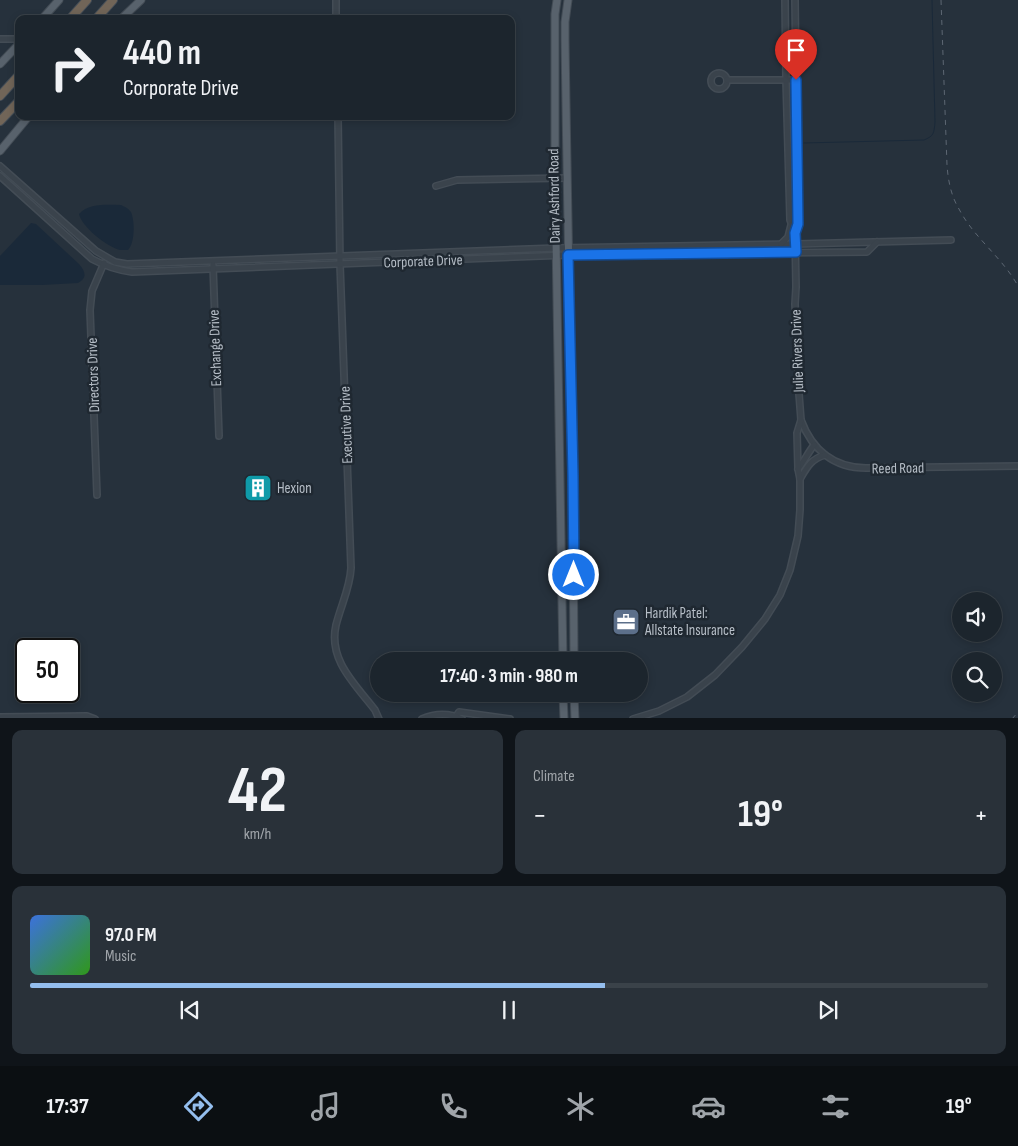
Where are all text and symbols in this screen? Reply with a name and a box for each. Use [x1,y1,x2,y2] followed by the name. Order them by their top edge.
[775,29,817,80] pin
[123,32,201,75] text: 440 m
[40,35,105,100] icon: right
[782,36,810,64] icon: arrive
[123,75,239,102] text: Corporate Drive
[544,149,565,243] street label: Dairy Ashford Road
[383,251,463,272] street label: Corporate Drive
[205,309,226,387] street label: Exchange Drive
[787,309,808,394] street label: Julie Rivers Drive
[83,337,104,413] street label: Directors Drive
[336,386,357,464] street label: Executive Drive
[872,459,924,478] street label: Reed Road
[243,473,273,503] building icon: Hexion
[277,479,312,498] place label: Hexion
[547,548,599,600] position arrow
[952,592,1002,702] map controls
[952,592,1002,642] button: sound
[644,604,735,640] place label: Hardik Patel: Allstate Insurance
[611,607,641,637] office icon: Hardik Patel: Allstate Insurance
[15,638,80,703] speed limit sign: 50
[952,652,1002,702] button: search
[440,665,578,688] text: 17:40 · 3 min · 980 m
[228,753,287,831] text: 42
[533,767,575,786] text: Climate
[738,792,783,837] text: 19°
[533,799,547,832] text: −
[974,799,988,832] text: +
[244,825,271,844] text: km/h
[105,924,156,947] text: 97.0 FM
[105,947,136,966] text: Music
[176,996,204,1024] icon: previous
[495,996,523,1024] icon: pause
[814,996,842,1024] icon: next
[181,1089,216,1124] icon: directions
[308,1089,343,1124] icon: music
[436,1089,471,1124] icon: phone
[563,1089,598,1124] icon: climate
[691,1089,726,1124] icon: car
[818,1089,853,1124] icon: filters
[46,1093,89,1120] text: 17:37
[946,1093,972,1120] text: 19°

